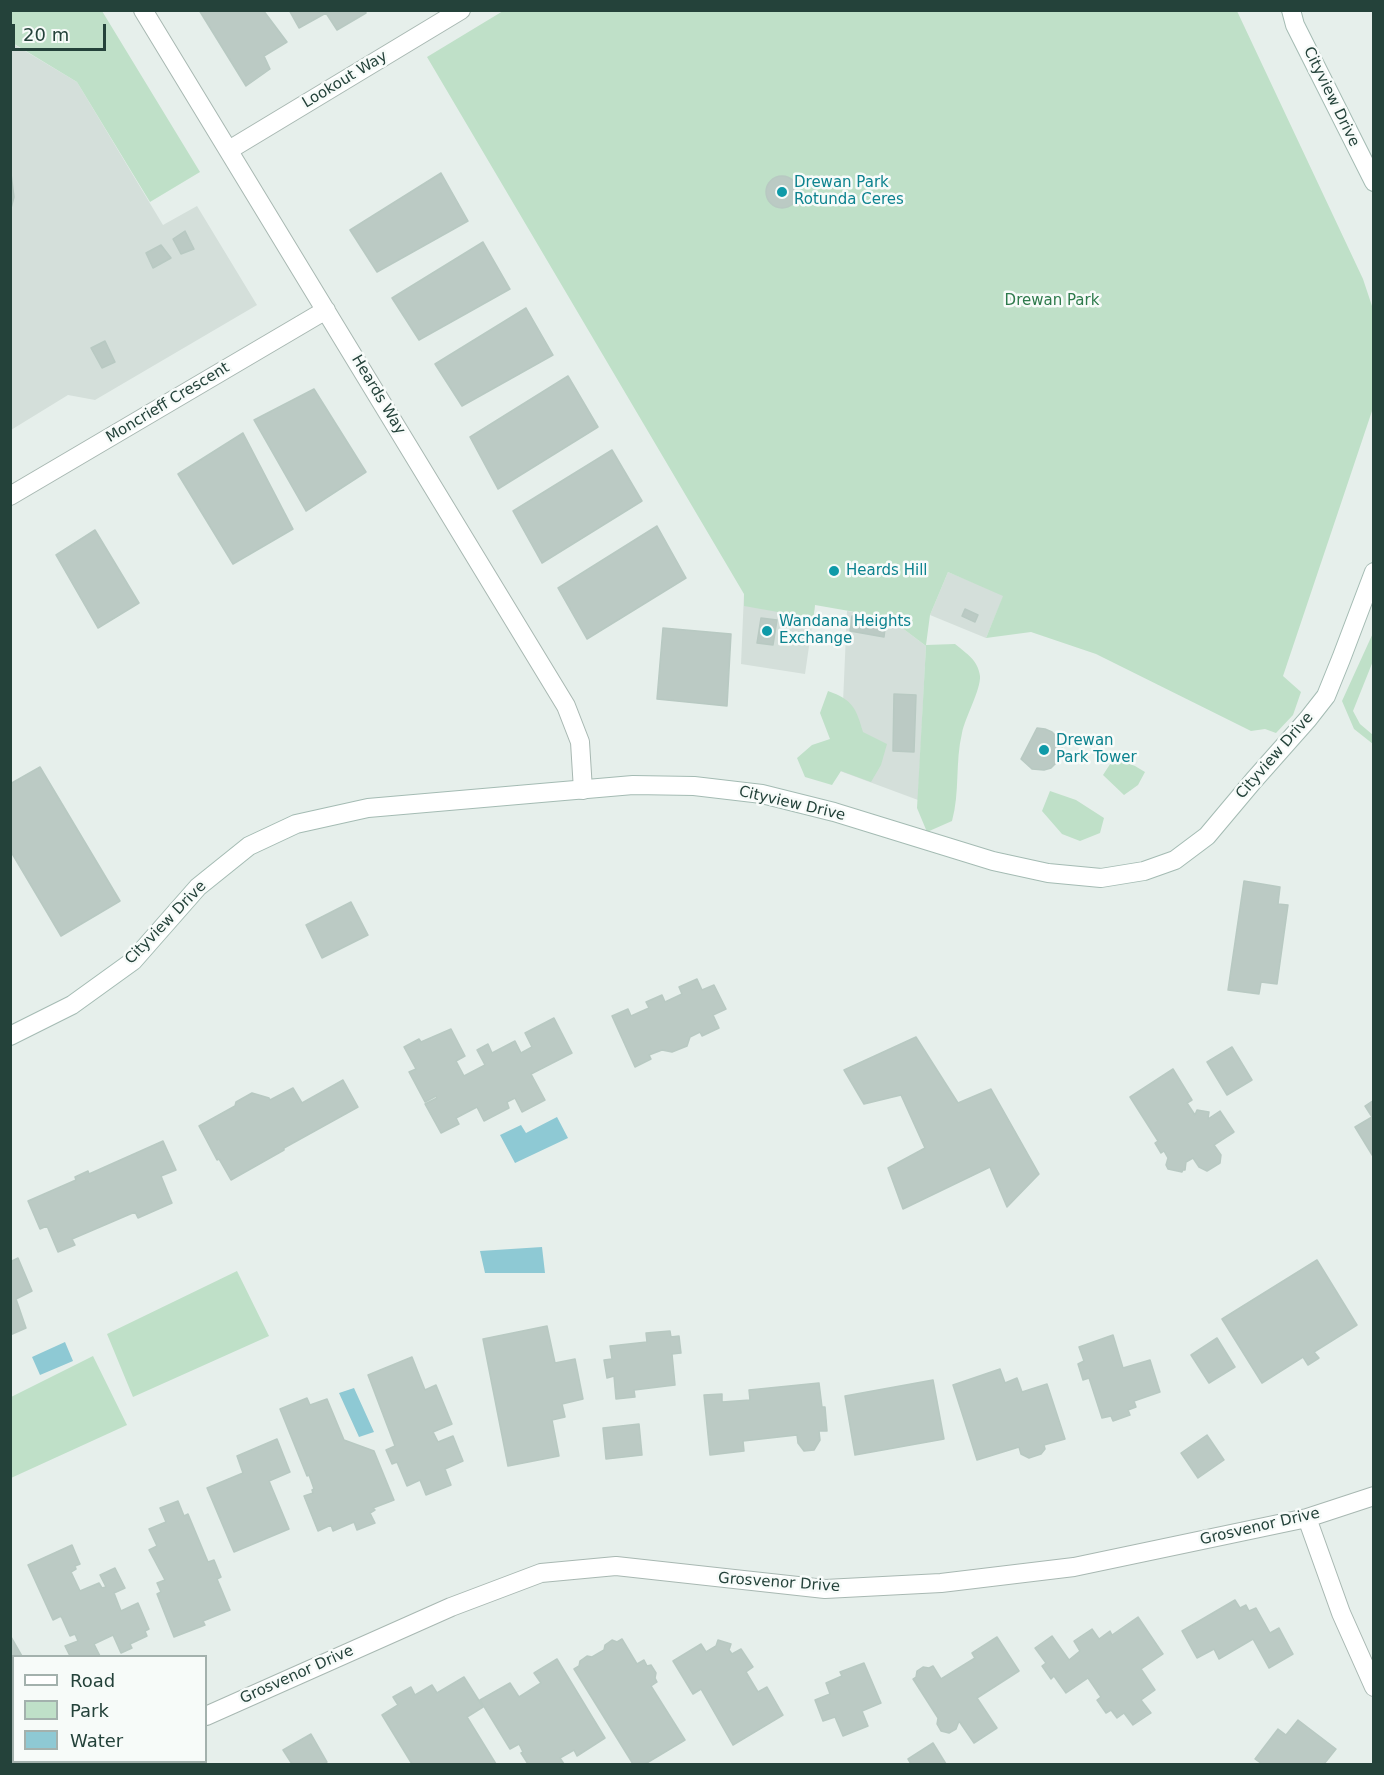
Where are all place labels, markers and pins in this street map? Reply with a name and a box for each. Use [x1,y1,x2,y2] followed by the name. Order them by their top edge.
[794,174,904,209] place label: Drewan Park Rotunda Ceres
[775,185,789,199] marker: Drewan Park Rotunda Ceres
[846,562,927,580] place label: Heards Hill
[827,564,841,578] marker: Heards Hill
[779,613,911,648] place label: Wandana Heights Exchange
[760,624,774,638] marker: Wandana Heights Exchange
[1056,732,1137,767] place label: Drewan Park Tower
[1037,743,1051,757] marker: Drewan Park Tower

